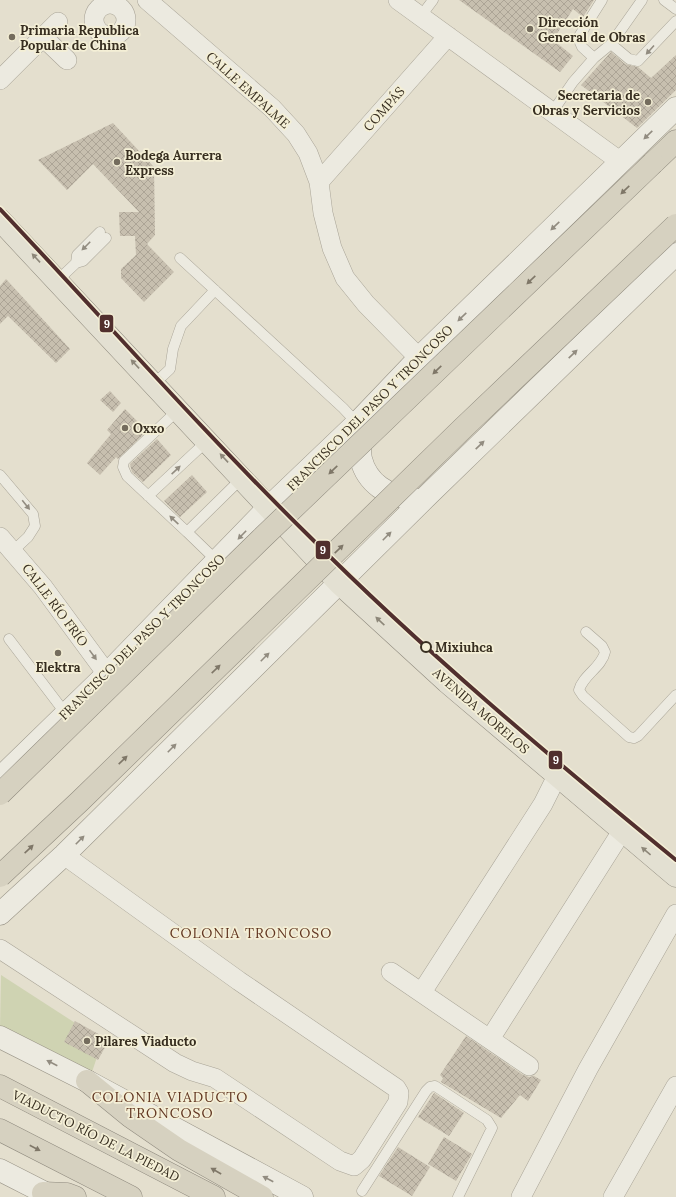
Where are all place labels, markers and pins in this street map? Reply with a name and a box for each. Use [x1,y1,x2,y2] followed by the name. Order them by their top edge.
[538,14,645,46] place label: Dirección General de Obras
[20,22,139,54] place label: Primaria Republica Popular de China
[525,24,535,34] marker: Dirección General de Obras
[7,32,17,42] marker: Primaria Republica Popular de China
[532,87,640,119] place label: Secretaria de Obras y Servicios
[643,97,653,107] marker: Secretaria de Obras y Servicios
[125,147,222,179] place label: Bodega Aurrera Express
[112,157,122,167] marker: Bodega Aurrera Express
[133,420,164,437] place label: Oxxo
[120,423,130,433] marker: Oxxo
[435,639,493,656] place label: Mixiuhca
[420,641,432,653] marker: Mixiuhca
[53,648,63,658] marker: Elektra
[35,659,81,676] place label: Elektra
[95,1033,196,1050] place label: Pilares Viaducto
[82,1036,92,1046] marker: Pilares Viaducto

